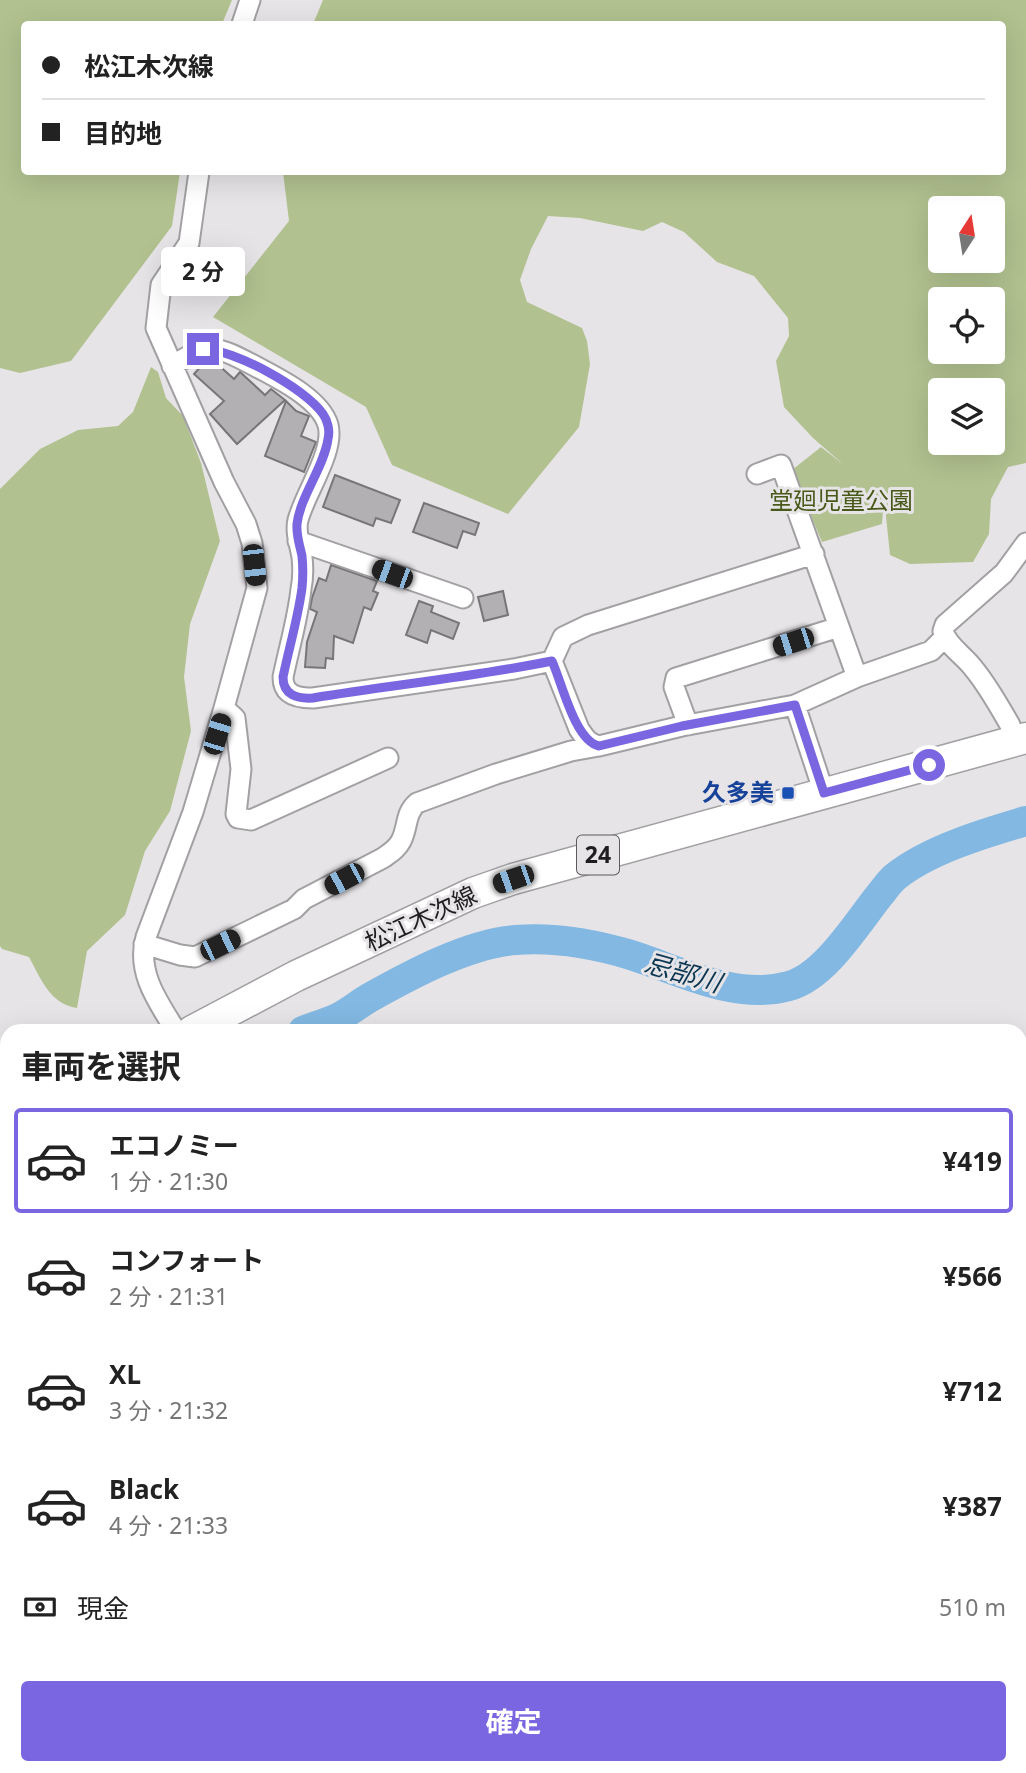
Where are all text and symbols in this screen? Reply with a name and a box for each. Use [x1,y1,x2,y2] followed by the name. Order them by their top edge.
[84,48,214,84] text: 松江木次線
[84,115,162,151] text: 目的地
[928,196,1004,273] north arrow
[928,196,1005,455] map controls
[161,247,245,296] callout: 2 分
[182,255,224,287] text: 2 分
[928,287,1005,364] button: locate
[187,333,219,365] route end
[928,378,1005,455] button: layers
[769,483,913,516] park label: 堂廻児童公園
[242,543,267,587] car
[369,557,416,591] car
[770,626,817,658] car
[201,711,234,757] car
[913,749,945,781] route start
[702,775,774,808] place label: 久多美
[780,785,796,801] marker: 久多美
[577,835,619,874] road number: 24
[321,860,368,898] car
[490,862,537,896] car
[359,877,482,958] street label: 松江木次線
[197,926,244,964] car
[641,944,729,1001] water label: 忌部川
[21,1044,181,1087] text: 車両を選択
[109,1127,239,1163] text: エコノミー
[25,1129,88,1192] icon: car
[943,1143,1002,1179] text: ¥419
[109,1165,228,1197] text: 1 分 · 21:30
[109,1242,264,1278] text: コンフォート
[25,1244,88,1307] icon: car
[943,1258,1002,1294] text: ¥566
[109,1280,228,1312] text: 2 分 · 21:31
[109,1356,141,1392] text: XL
[25,1359,88,1422] icon: car
[943,1373,1002,1409] text: ¥712
[109,1394,228,1426] text: 3 分 · 21:32
[109,1471,179,1507] text: Black
[25,1474,88,1537] icon: car
[943,1488,1002,1524] text: ¥387
[109,1509,228,1541] text: 4 分 · 21:33
[21,1588,59,1626] icon: cash
[77,1590,129,1626] text: 現金
[939,1591,1006,1623] text: 510 m
[21,1681,1006,1761] button: 確定

